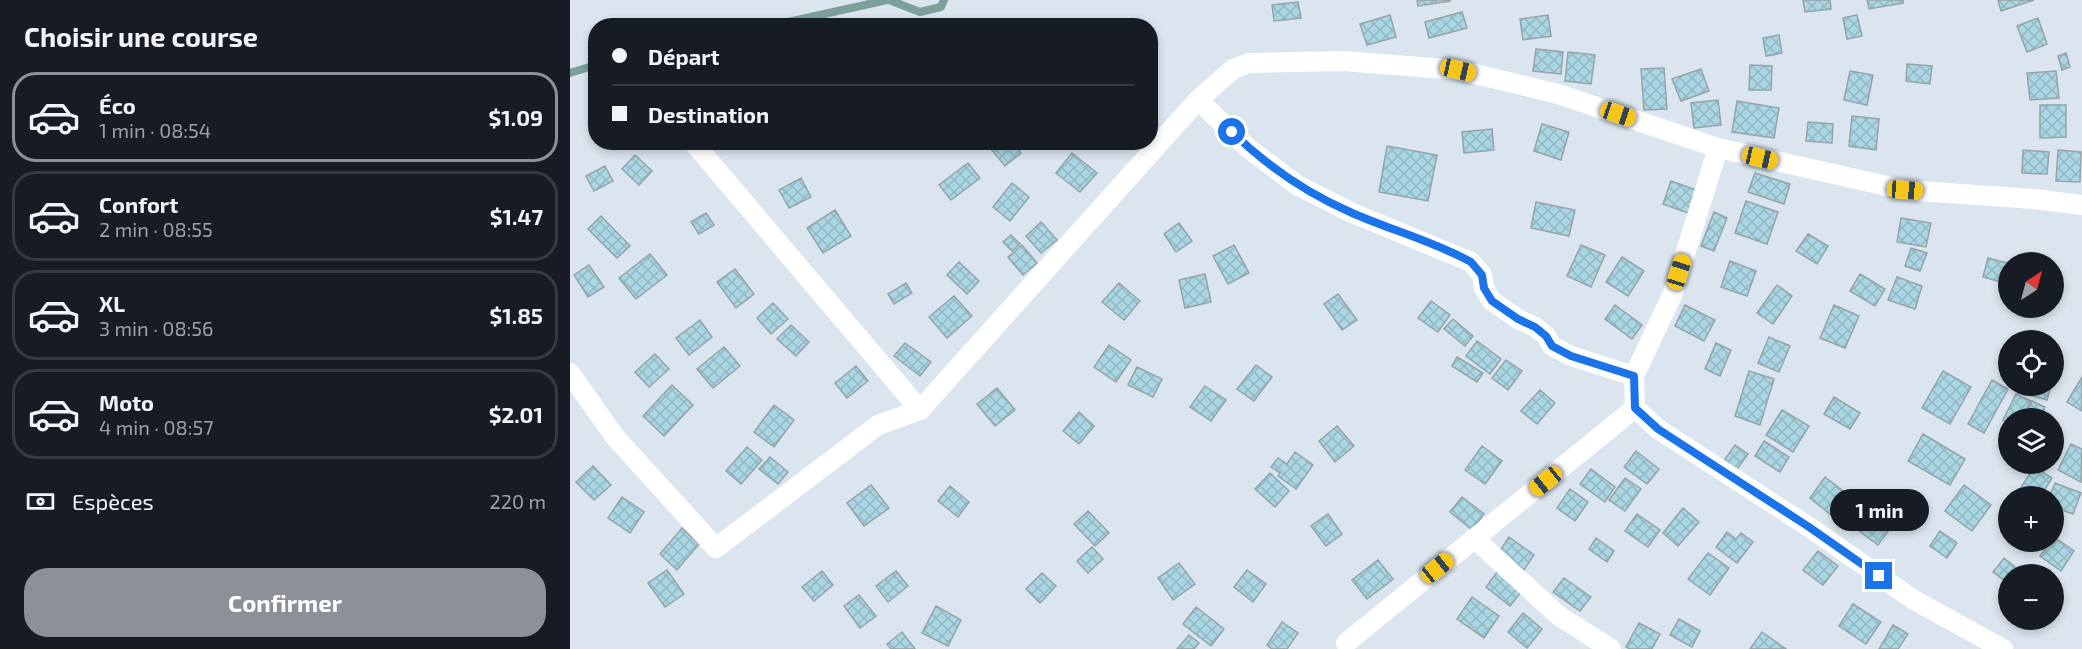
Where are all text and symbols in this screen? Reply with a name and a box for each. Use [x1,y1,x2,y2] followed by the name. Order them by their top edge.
[24,20,258,52] text: Choisir une course
[648,43,720,69] text: Départ
[1438,57,1478,83] car
[27,90,81,144] icon: car
[99,92,136,118] text: Éco
[1598,100,1638,128] car
[648,101,769,127] text: Destination
[489,104,543,130] text: $1.09
[99,118,211,142] text: 1 min · 08:54
[1218,118,1245,145] route start
[1740,145,1780,171] car
[1886,180,1924,200] car
[27,189,81,243] icon: car
[99,191,178,217] text: Confort
[490,203,543,229] text: $1.47
[99,217,213,241] text: 2 min · 08:55
[1665,252,1693,292] car
[1998,252,2064,318] north arrow
[1998,252,2064,630] map controls
[27,288,81,342] icon: car
[99,290,125,316] text: XL
[490,302,543,328] text: $1.85
[99,316,213,340] text: 3 min · 08:56
[1998,330,2064,396] button: locate
[27,387,81,441] icon: car
[99,389,154,415] text: Moto
[489,401,543,427] text: $2.01
[1998,408,2064,474] button: layers
[99,415,213,439] text: 4 min · 08:57
[1526,463,1566,499] car
[24,485,57,518] icon: cash
[1998,486,2064,552] button: +
[72,488,154,514] text: Espèces
[489,489,546,513] text: 220 m
[1830,489,1928,531] callout: 1 min
[1855,498,1904,522] text: 1 min
[1417,550,1457,586] car
[1865,562,1892,589] route end
[1998,564,2064,630] button: −
[24,568,546,637] button: Confirmer

